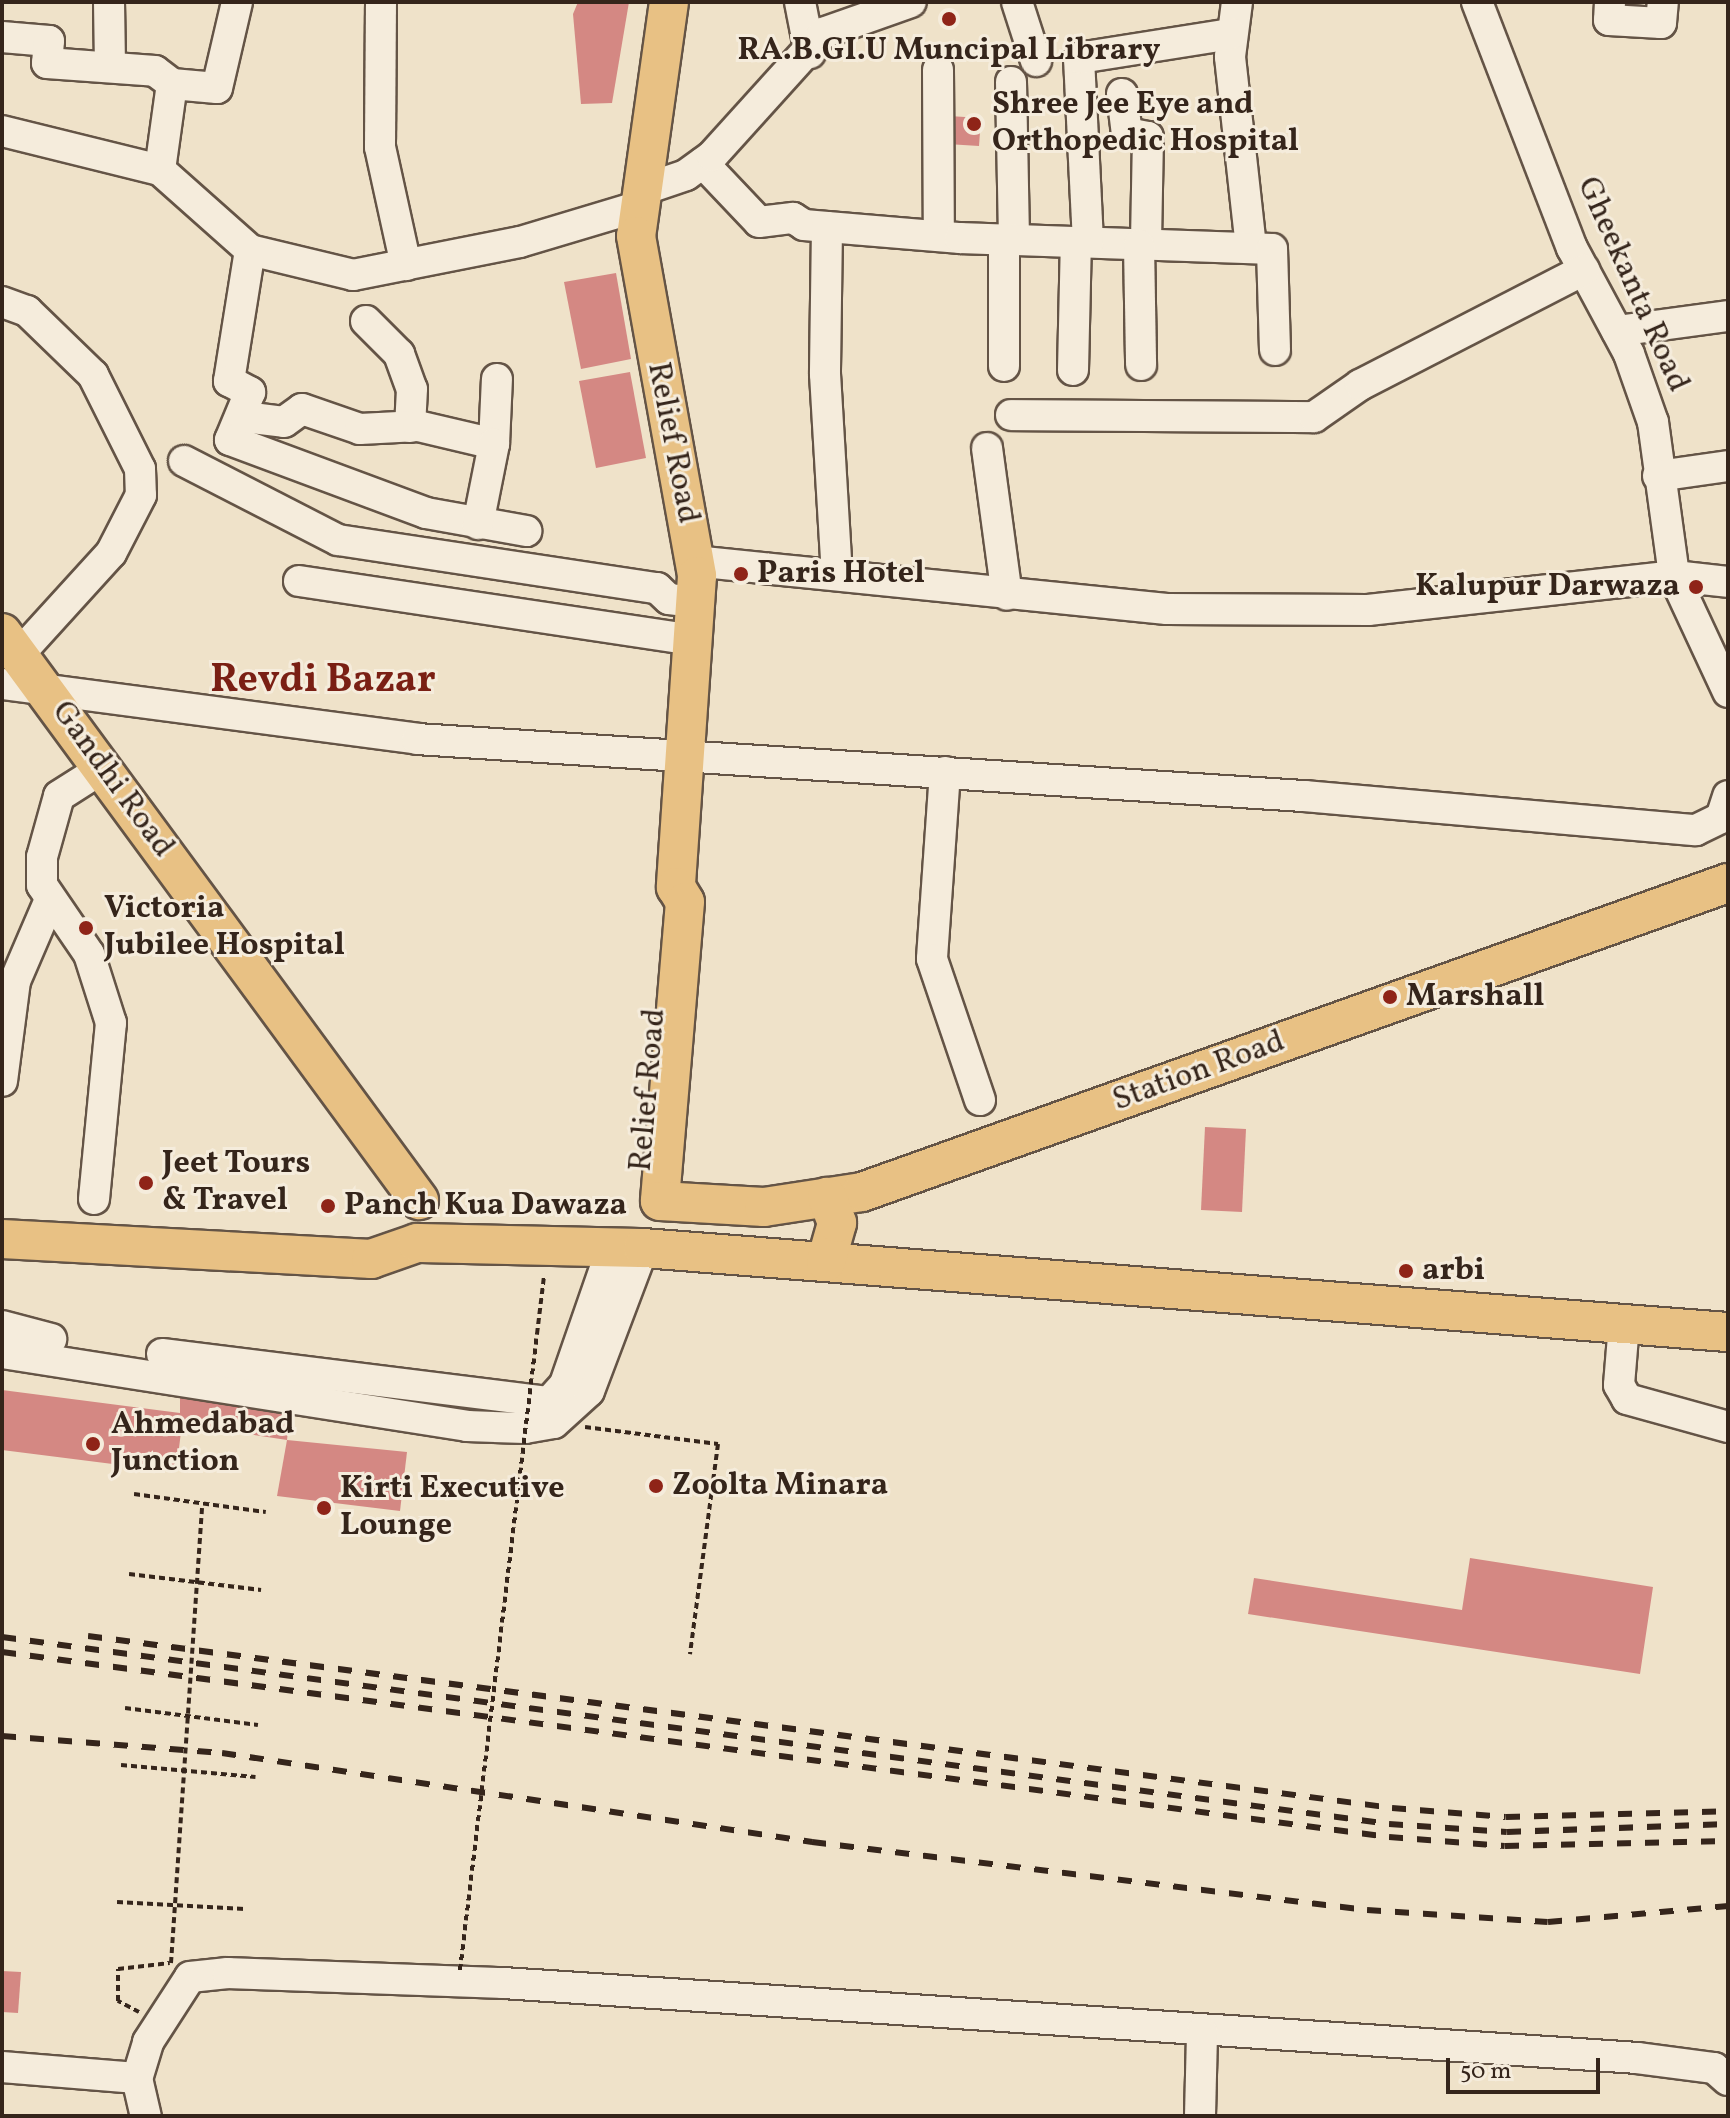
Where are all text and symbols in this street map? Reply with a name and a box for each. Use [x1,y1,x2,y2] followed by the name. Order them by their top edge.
[940,10,958,28] marker: RA.B.GI.U Muncipal Library
[738,32,1160,70] place label: RA.B.GI.U Muncipal Library
[992,87,1299,162] place label: Shree Jee Eye and Orthopedic Hospital
[963,113,985,135] marker: Shree Jee Eye and Orthopedic Hospital
[1567,172,1697,398] street label: Gheekanta Road
[638,361,706,525] street label: Relief Road
[757,555,925,593] place label: Paris Hotel
[732,565,750,583] marker: Paris Hotel
[1415,568,1680,606] place label: Kalupur Darwaza
[1687,578,1705,596] marker: Kalupur Darwaza
[210,657,436,705] district label: Revdi Bazar
[42,694,182,866] street label: Gandhi Road
[104,891,345,966] place label: Victoria Jubilee Hospital
[75,917,97,939] marker: Victoria Jubilee Hospital
[1406,978,1544,1016] place label: Marshall
[1381,988,1399,1006] marker: Marshall
[623,1008,675,1172] street label: Relief Road
[1108,1023,1290,1121] street label: Station Road
[162,1146,311,1221] place label: Jeet Tours & Travel
[137,1174,155,1192] marker: Jeet Tours & Travel
[344,1187,627,1225] place label: Panch Kua Dawaza
[319,1197,337,1215] marker: Panch Kua Dawaza
[1422,1252,1485,1290] place label: arbi
[1397,1262,1415,1280] marker: arbi
[111,1407,295,1482] place label: Ahmedabad Junction
[82,1433,104,1455] marker: Ahmedabad Junction
[672,1467,888,1505] place label: Zoolta Minara
[340,1471,565,1546] place label: Kirti Executive Lounge
[647,1477,665,1495] marker: Zoolta Minara
[315,1499,333,1517] marker: Kirti Executive Lounge
[1450,2042,1604,2092] scale bar
[1460,2055,1512,2089] text: 50 m

